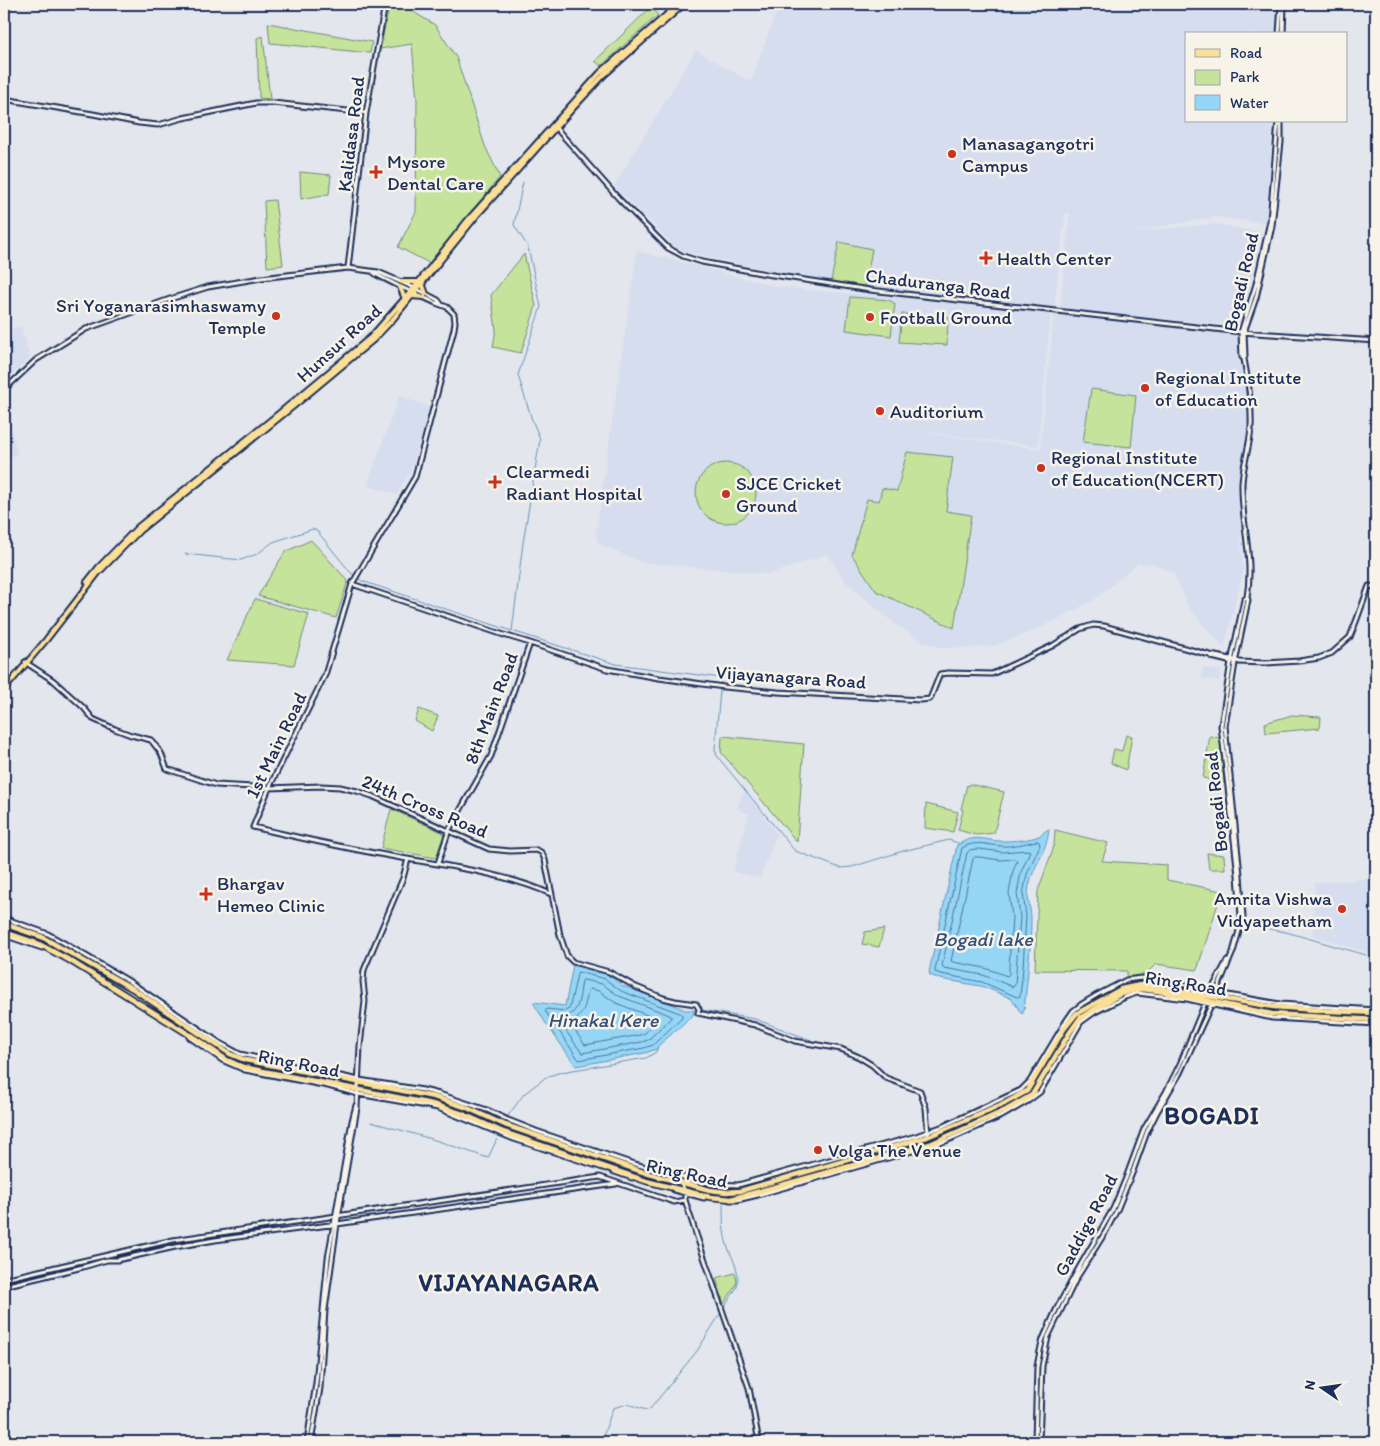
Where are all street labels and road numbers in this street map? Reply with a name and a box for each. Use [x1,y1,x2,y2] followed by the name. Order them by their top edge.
[332,74,370,193] street label: Kalidasa Road
[1218,229,1264,334] street label: Bogadi Road
[864,264,1013,304] street label: Chaduranga Road
[292,298,387,387] street label: Hunsur Road
[459,648,523,767] street label: 8th Main Road
[715,660,868,694] street label: Vijayanagara Road
[240,688,312,802] street label: 1st Main Road
[1199,750,1233,853] street label: Bogadi Road
[358,769,492,843] street label: 24th Cross Road
[1143,965,1229,1001] street label: Ring Road
[256,1044,342,1082] street label: Ring Road
[644,1153,730,1193] street label: Ring Road
[1049,1169,1123,1280] street label: Gaddige Road

